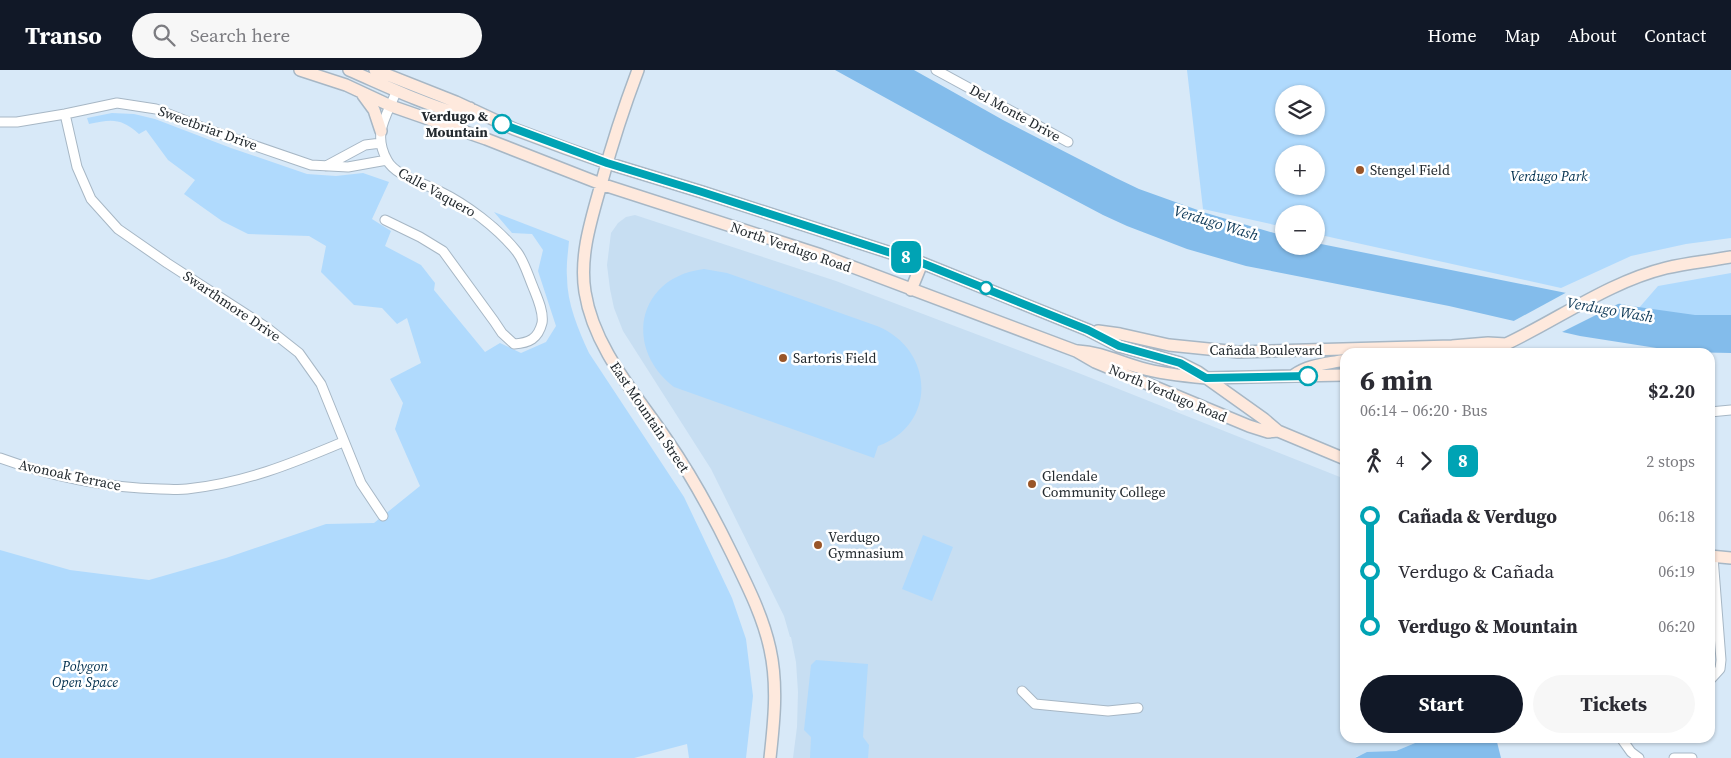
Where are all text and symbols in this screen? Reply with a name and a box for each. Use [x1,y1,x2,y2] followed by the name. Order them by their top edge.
[132,13,482,58] search box
[25,19,102,52] text: Transo
[150,21,178,49] icon: search
[190,22,290,48] text: Search here
[1428,23,1477,48] text: Home
[1505,23,1540,48] text: Map
[1568,23,1616,48] text: About
[1644,23,1706,48] text: Contact
[966,80,1064,146] street label: Del Monte Drive
[1275,85,1325,255] map controls
[1275,85,1325,135] button: layers
[156,101,260,155] street label: Sweetbriar Drive
[421,106,488,142] place label: Verdugo & Mountain
[492,114,512,134] marker: Verdugo & Mountain
[1275,145,1325,195] button: +
[1370,160,1450,180] place label: Stengel Field
[394,162,480,222] street label: Calle Vaquero
[1354,164,1366,176] marker: Stengel Field
[1510,166,1588,186] park label: Verdugo Park
[1171,200,1261,245] water label: Verdugo Wash
[1275,205,1325,255] button: −
[728,217,854,277] street label: North Verdugo Road
[890,241,922,273] line badge: 8
[901,244,911,269] text: 8
[179,266,285,346] street label: Swarthmore Drive
[979,281,993,295] unlabelled marker
[1565,292,1655,327] water label: Verdugo Wash
[1210,340,1323,360] street label: Cañada Boulevard
[793,348,876,368] place label: Sartoris Field
[777,352,789,364] marker: Sartoris Field
[605,358,695,477] street label: East Mountain Street
[1106,359,1230,427] street label: North Verdugo Road
[1360,361,1433,399] text: 6 min
[1298,366,1318,386] unlabelled marker
[1648,378,1695,404] text: $2.20
[1360,399,1488,421] text: 06:14 – 06:20 · Bus
[1360,447,1388,475] icon: walk
[1412,447,1440,475] icon: forward
[1458,448,1468,473] text: 8
[1396,450,1404,472] text: 4
[1646,450,1695,472] text: 2 stops
[17,454,123,496] street label: Avonoak Terrace
[1042,466,1166,502] place label: Glendale Community College
[1026,478,1038,490] marker: Glendale Community College
[1398,503,1557,529] text: Cañada & Verdugo
[1658,505,1695,527] text: 06:18
[828,527,904,563] place label: Verdugo Gymnasium
[812,539,824,551] marker: Verdugo Gymnasium
[1398,558,1554,584] text: Verdugo & Cañada
[1658,560,1695,582] text: 06:19
[1398,613,1578,639] text: Verdugo & Mountain
[1658,615,1695,637] text: 06:20
[52,656,118,692] park label: Polygon Open Space
[1360,675,1523,733] button: Start
[1533,675,1695,733] button: Tickets

